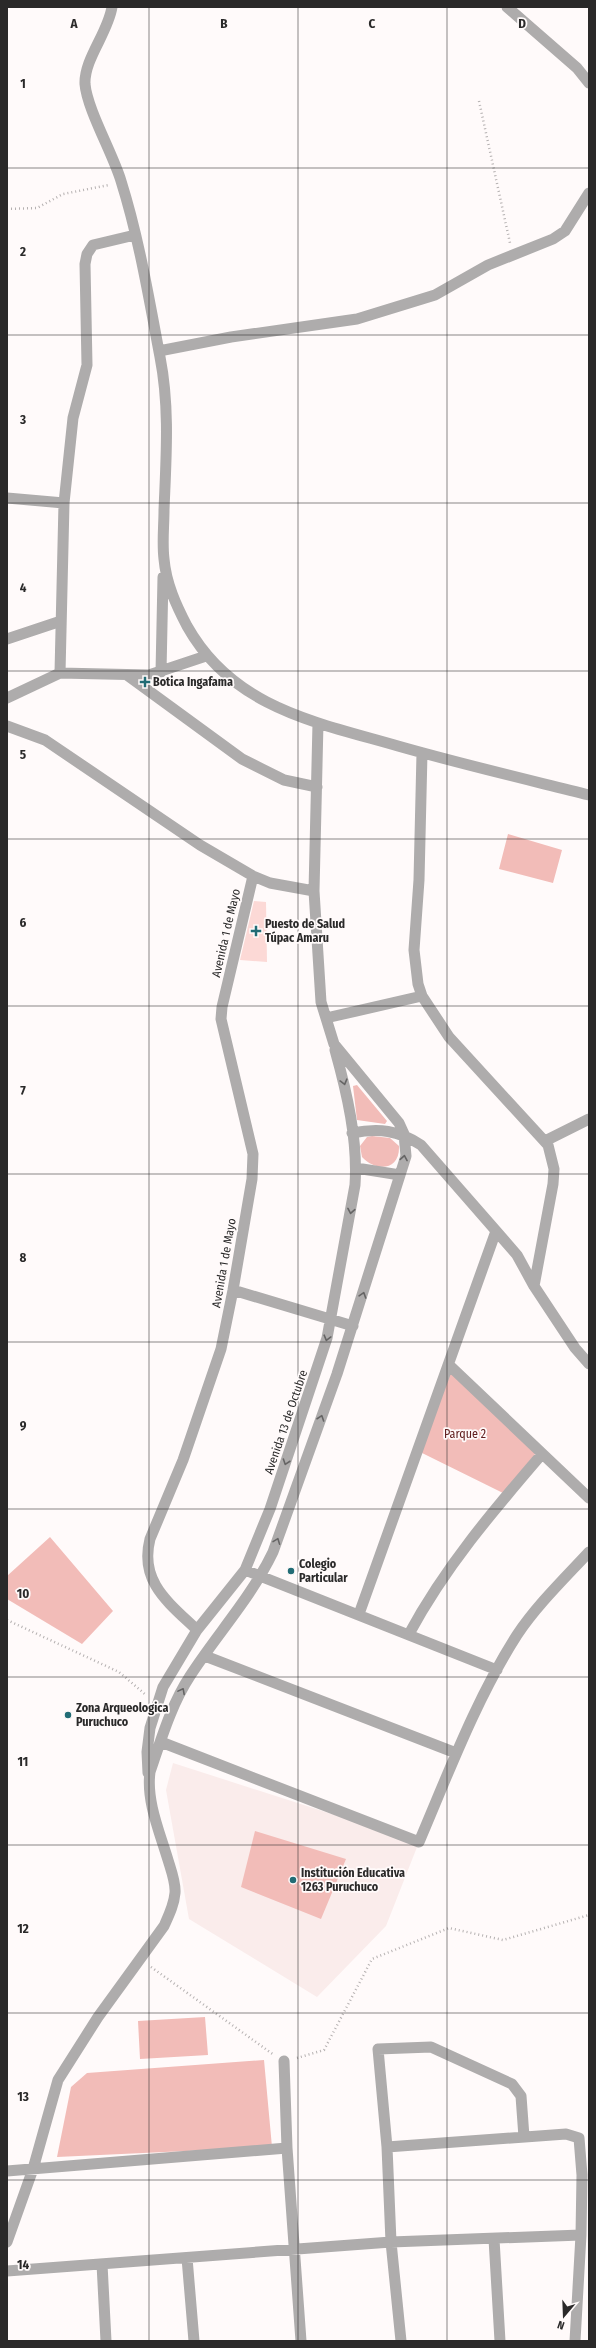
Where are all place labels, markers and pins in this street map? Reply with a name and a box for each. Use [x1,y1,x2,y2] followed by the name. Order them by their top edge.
[153,675,233,689] place label: Botica Ingafama
[140,677,150,687] marker: Botica Ingafama
[265,917,345,945] place label: Puesto de Salud Túpac Amaru
[250,925,262,937] marker: Puesto de Salud Túpac Amaru
[299,1557,348,1585] place label: Colegio Particular
[286,1566,296,1576] marker: Colegio Particular
[76,1701,168,1729] place label: Zona Arqueologica Puruchuco
[63,1710,73,1720] marker: Zona Arqueologica Puruchuco
[301,1866,405,1894] place label: Institución Educativa 1263 Puruchuco
[288,1875,298,1885] marker: Institución Educativa 1263 Puruchuco

